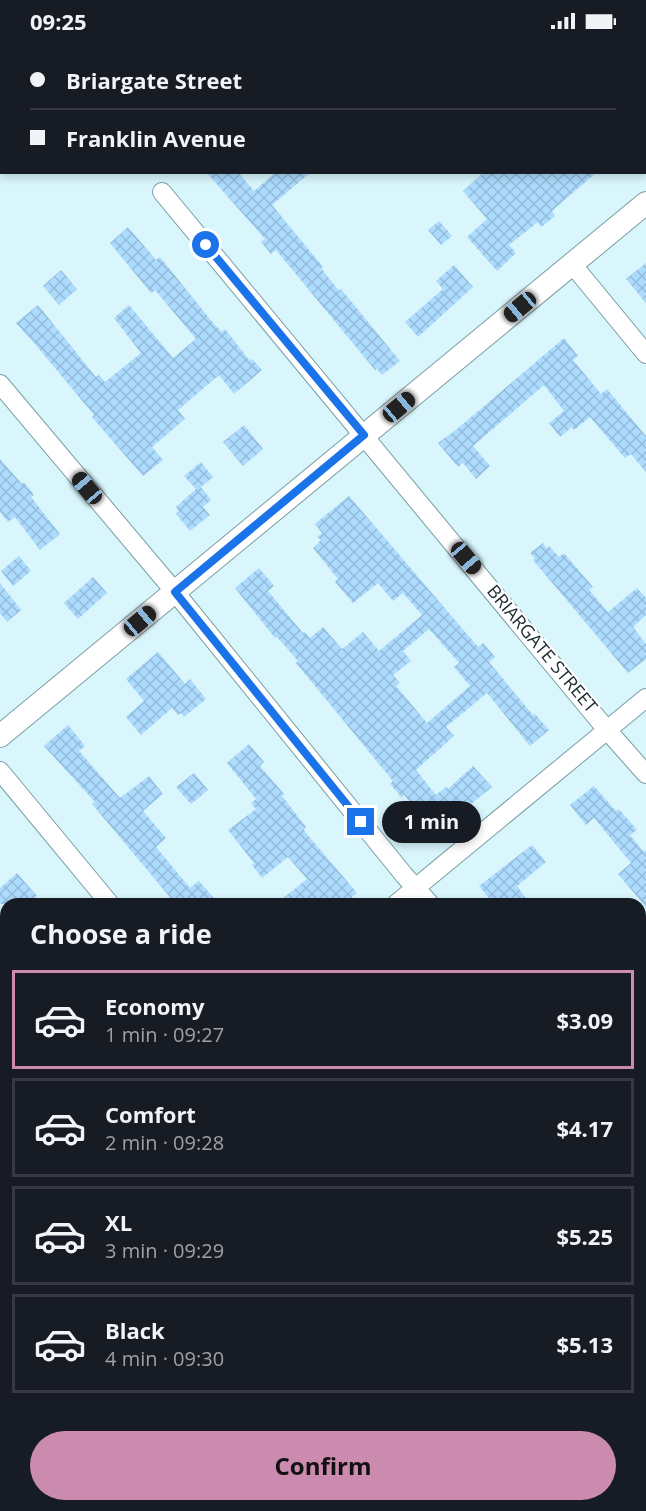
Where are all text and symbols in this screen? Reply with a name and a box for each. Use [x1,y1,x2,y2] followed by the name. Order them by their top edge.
[30,6,87,36] text: 09:25
[66,65,242,95] text: Briargate Street
[66,123,246,153] text: Franklin Avenue
[192,231,219,258] route start
[500,289,540,325] car
[379,389,419,425] car
[69,468,105,508] car
[448,538,484,578] car
[482,579,603,717] street label: BRIARGATE STREET
[120,603,160,639] car
[382,801,481,843] callout: 1 min
[347,808,374,835] route end
[404,808,459,835] text: 1 min
[30,915,212,952] text: Choose a ride
[105,991,204,1021] text: Economy
[33,993,87,1047] icon: car
[556,1005,613,1035] text: $3.09
[105,1021,224,1048] text: 1 min · 09:27
[105,1099,196,1129] text: Comfort
[33,1101,87,1155] icon: car
[556,1113,613,1143] text: $4.17
[105,1129,224,1156] text: 2 min · 09:28
[105,1207,132,1237] text: XL
[33,1209,87,1263] icon: car
[556,1221,613,1251] text: $5.25
[105,1237,224,1264] text: 3 min · 09:29
[105,1315,165,1345] text: Black
[33,1317,87,1371] icon: car
[556,1329,613,1359] text: $5.13
[105,1345,224,1372] text: 4 min · 09:30
[30,1431,616,1500] button: Confirm

